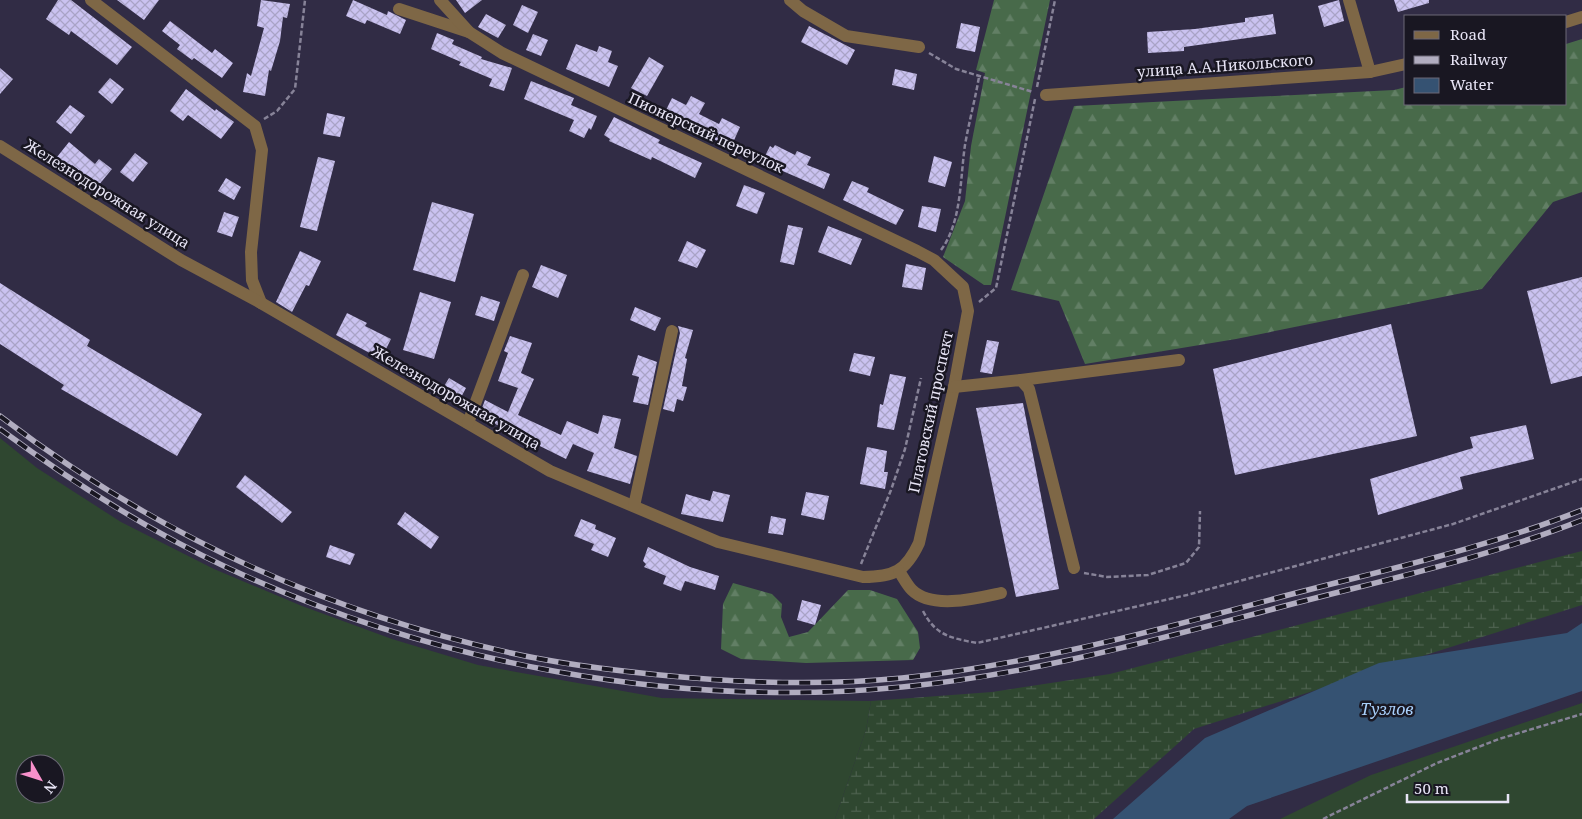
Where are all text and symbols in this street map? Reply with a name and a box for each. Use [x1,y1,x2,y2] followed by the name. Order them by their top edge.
[1404,15,1567,105] legend
[1450,24,1486,44] text: Road
[1136,49,1314,81] street label: улица А.А.Никольского
[1450,49,1508,69] text: Railway
[1450,74,1493,94] text: Water
[625,87,788,177] street label: Пионерский переулок
[20,133,194,252] street label: Железнодорожная улица
[903,329,957,495] street label: Платовский проспект
[368,340,544,454] street label: Железнодорожная улица
[1360,698,1414,720] water label: Тузлов
[15,754,65,804] north arrow
[1407,772,1508,804] scale bar
[40,777,61,798] text: N
[1414,778,1449,798] text: 50 m

